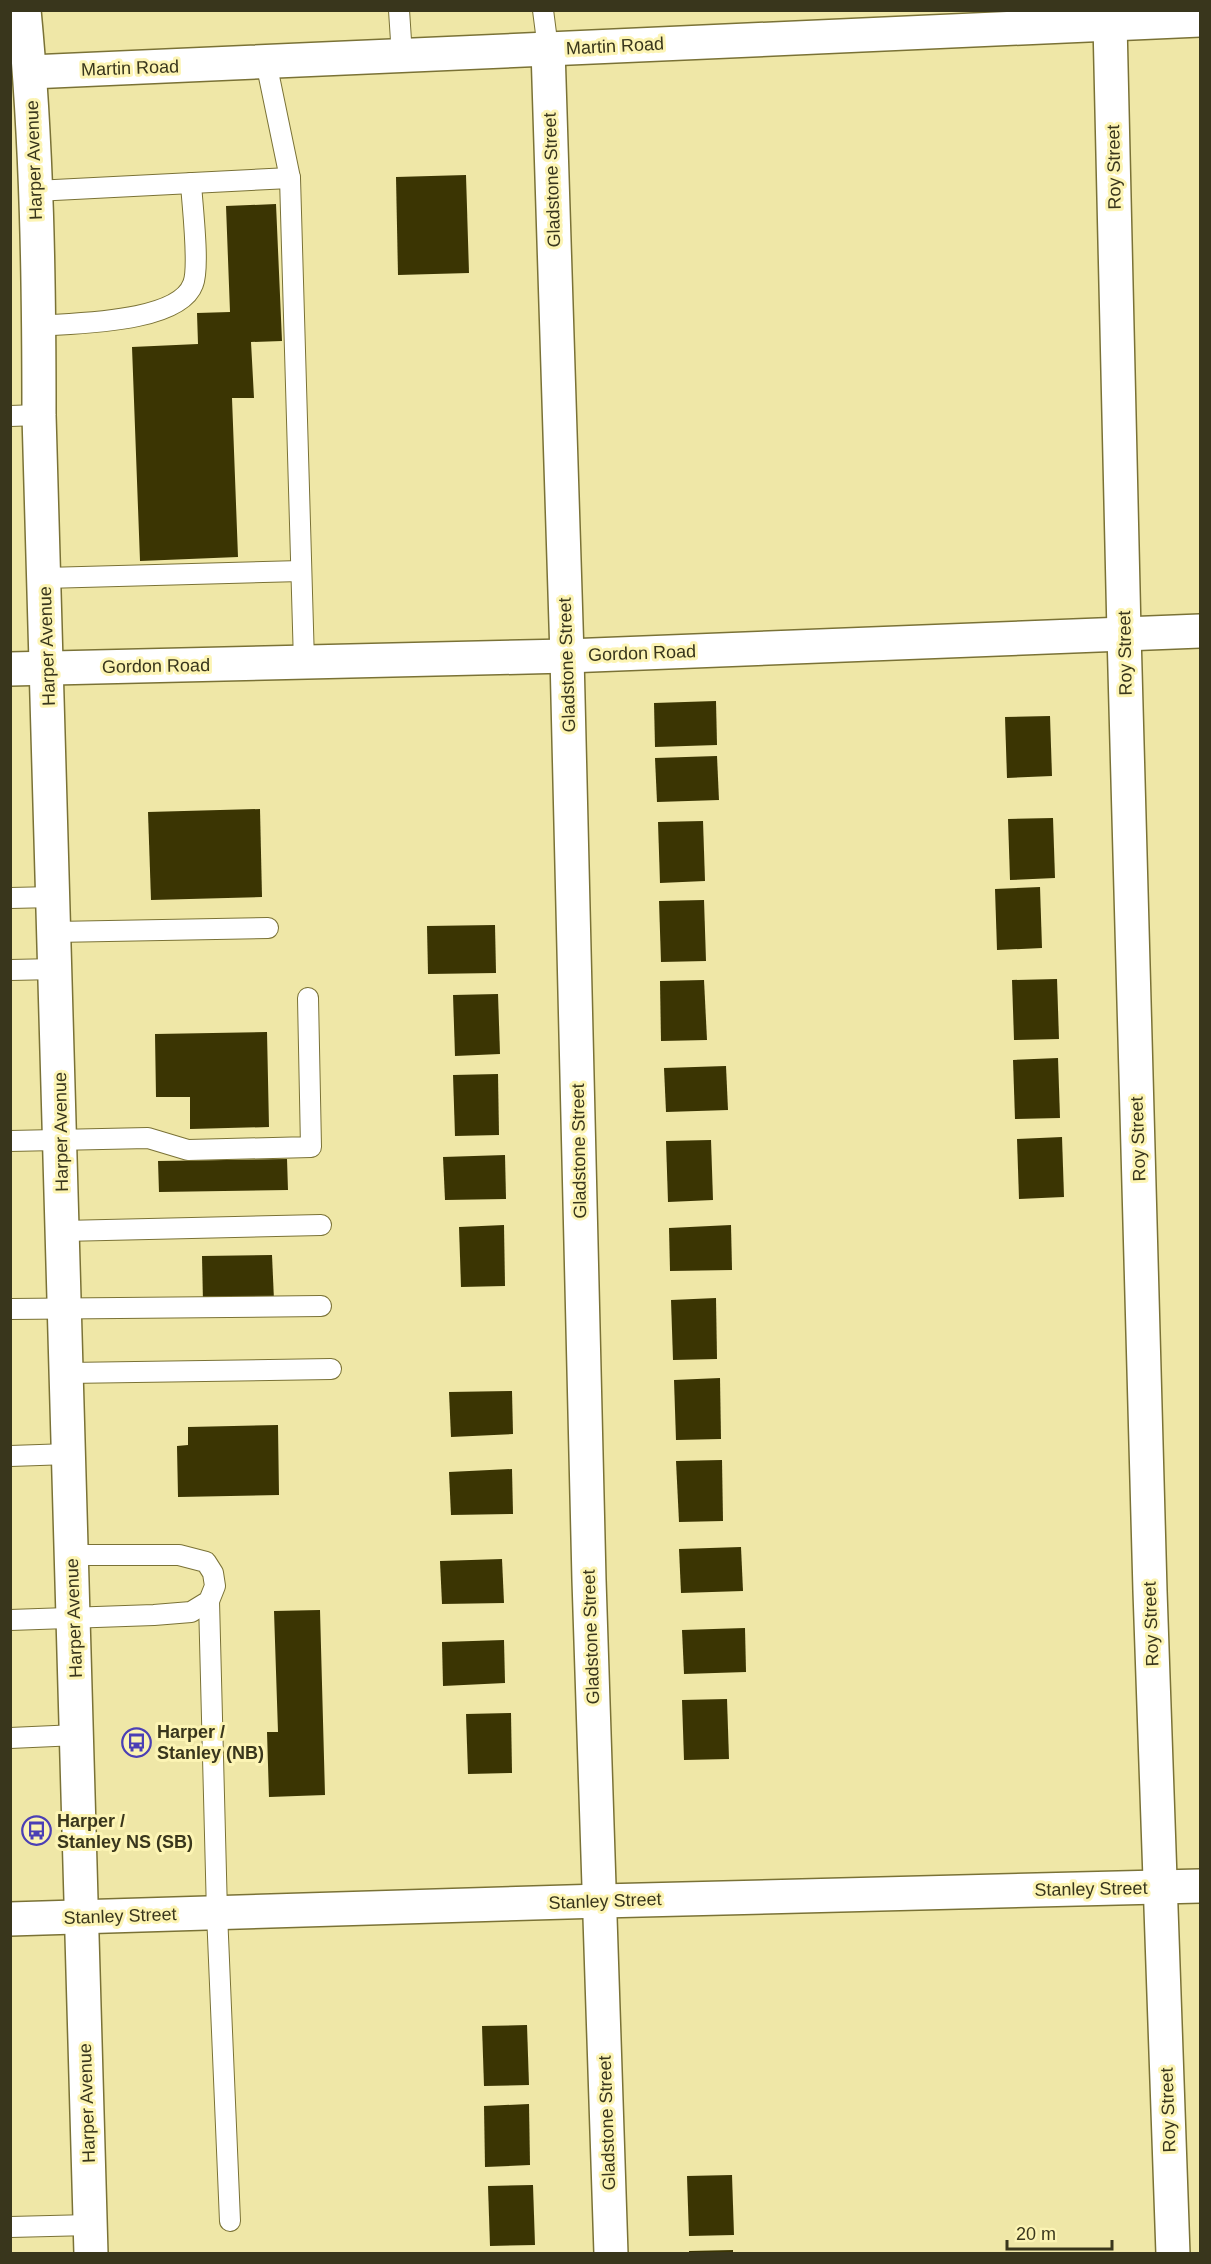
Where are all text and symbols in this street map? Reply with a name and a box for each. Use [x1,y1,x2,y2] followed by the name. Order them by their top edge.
[566,33,664,59] street label: Martin Road
[81,56,179,80] street label: Martin Road
[22,100,46,220] street label: Harper Avenue
[540,112,564,248] street label: Gladstone Street
[1103,124,1125,210] street label: Roy Street
[35,586,59,706] street label: Harper Avenue
[555,597,579,733] street label: Gladstone Street
[1114,610,1136,696] street label: Roy Street
[588,641,696,665] street label: Gordon Road
[102,655,210,677] street label: Gordon Road
[50,1072,72,1192] street label: Harper Avenue
[568,1083,590,1219] street label: Gladstone Street
[1127,1096,1149,1182] street label: Roy Street
[62,1558,86,1678] street label: Harper Avenue
[579,1569,603,1705] street label: Gladstone Street
[1140,1581,1162,1667] street label: Roy Street
[157,1722,264,1763] place label: Harper / Stanley (NB)
[120,1726,152,1758] bus stop icon: Harper / Stanley (NB)
[57,1811,193,1852] place label: Harper / Stanley NS (SB)
[20,1815,52,1847] bus stop icon: Harper / Stanley NS (SB)
[1034,1878,1148,1900] street label: Stanley Street
[548,1889,662,1913] street label: Stanley Street
[63,1904,177,1928] street label: Stanley Street
[75,2043,99,2163] street label: Harper Avenue
[595,2055,619,2191] street label: Gladstone Street
[1157,2067,1179,2153] street label: Roy Street
[1007,2213,1112,2251] scale bar
[1016,2224,1056,2244] text: 20 m

